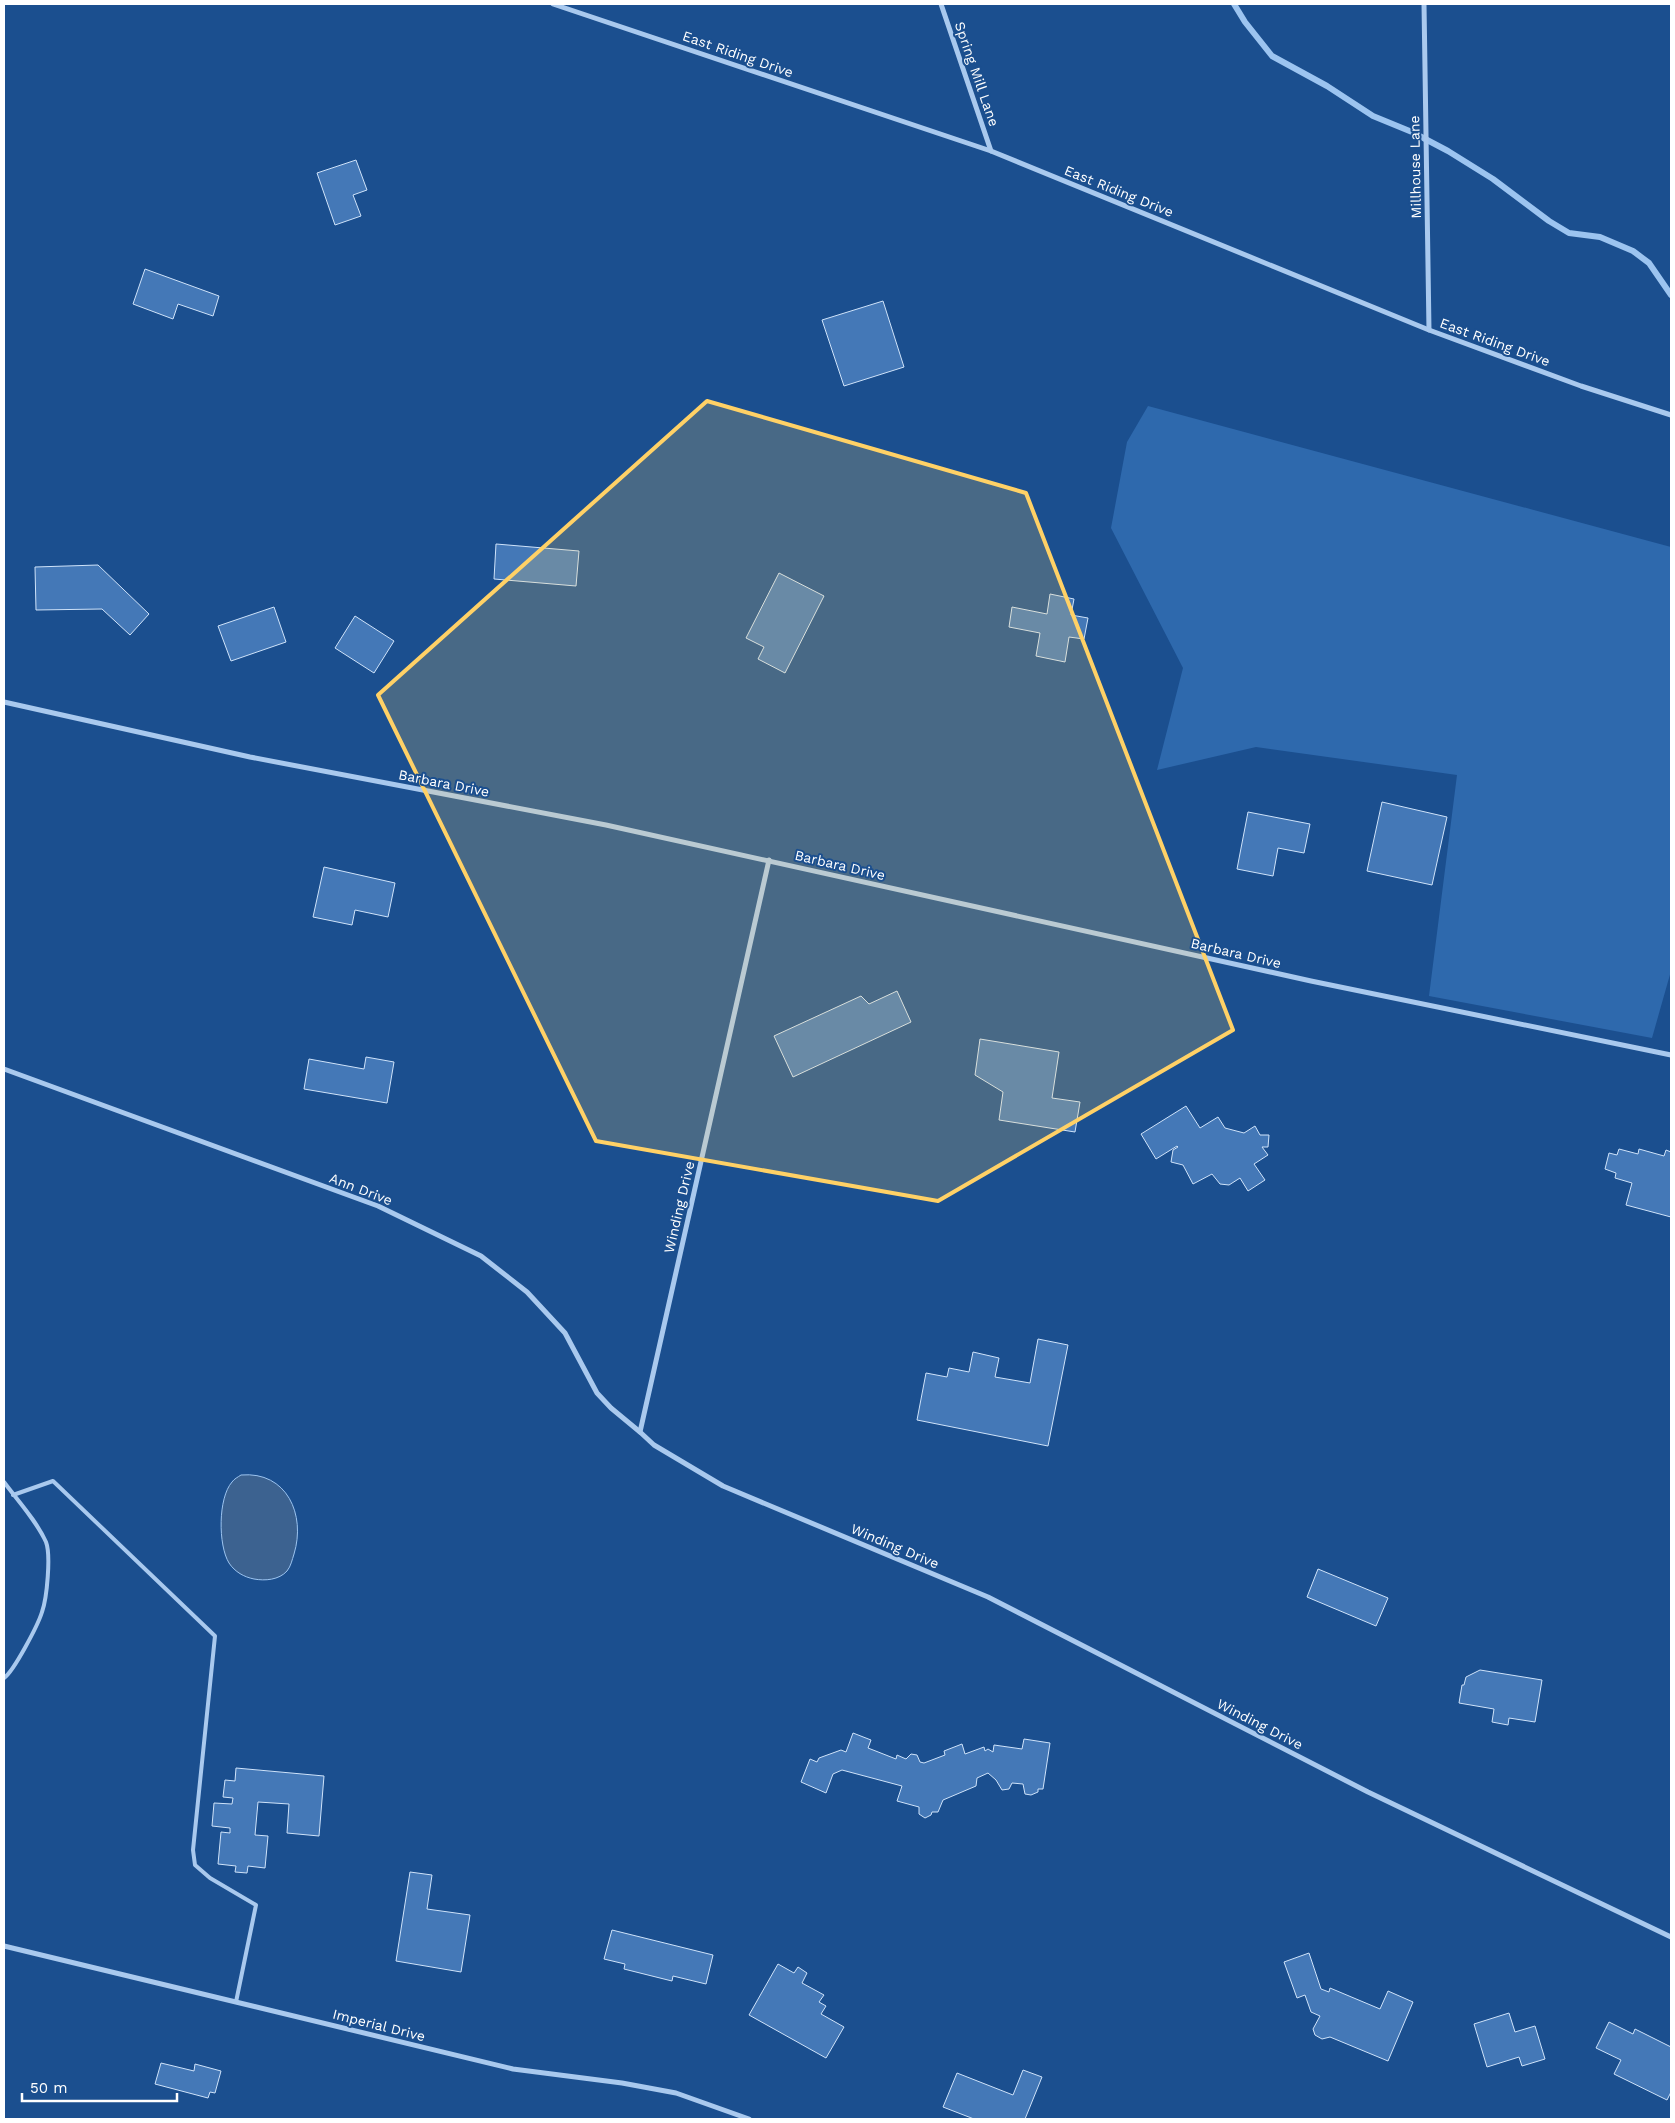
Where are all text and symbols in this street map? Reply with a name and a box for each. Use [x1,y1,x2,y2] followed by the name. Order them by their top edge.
[952,20,1002,128] street label: Spring Mill Lane
[681,28,795,80] street label: East Riding Drive
[1406,115,1424,219] street label: Millhouse Lane
[1062,162,1176,220] street label: East Riding Drive
[1438,315,1552,369] street label: East Riding Drive
[397,766,491,800] street label: Barbara Drive
[793,847,887,883] street label: Barbara Drive
[1189,935,1283,971] street label: Barbara Drive
[661,1159,697,1255] street label: Winding Drive
[327,1170,395,1208] street label: Ann Drive
[849,1520,941,1572] street label: Winding Drive
[1214,1696,1306,1752] street label: Winding Drive
[331,2006,427,2044] street label: Imperial Drive
[22,2070,178,2102] scale bar
[30,2079,67,2097] text: 50 m

